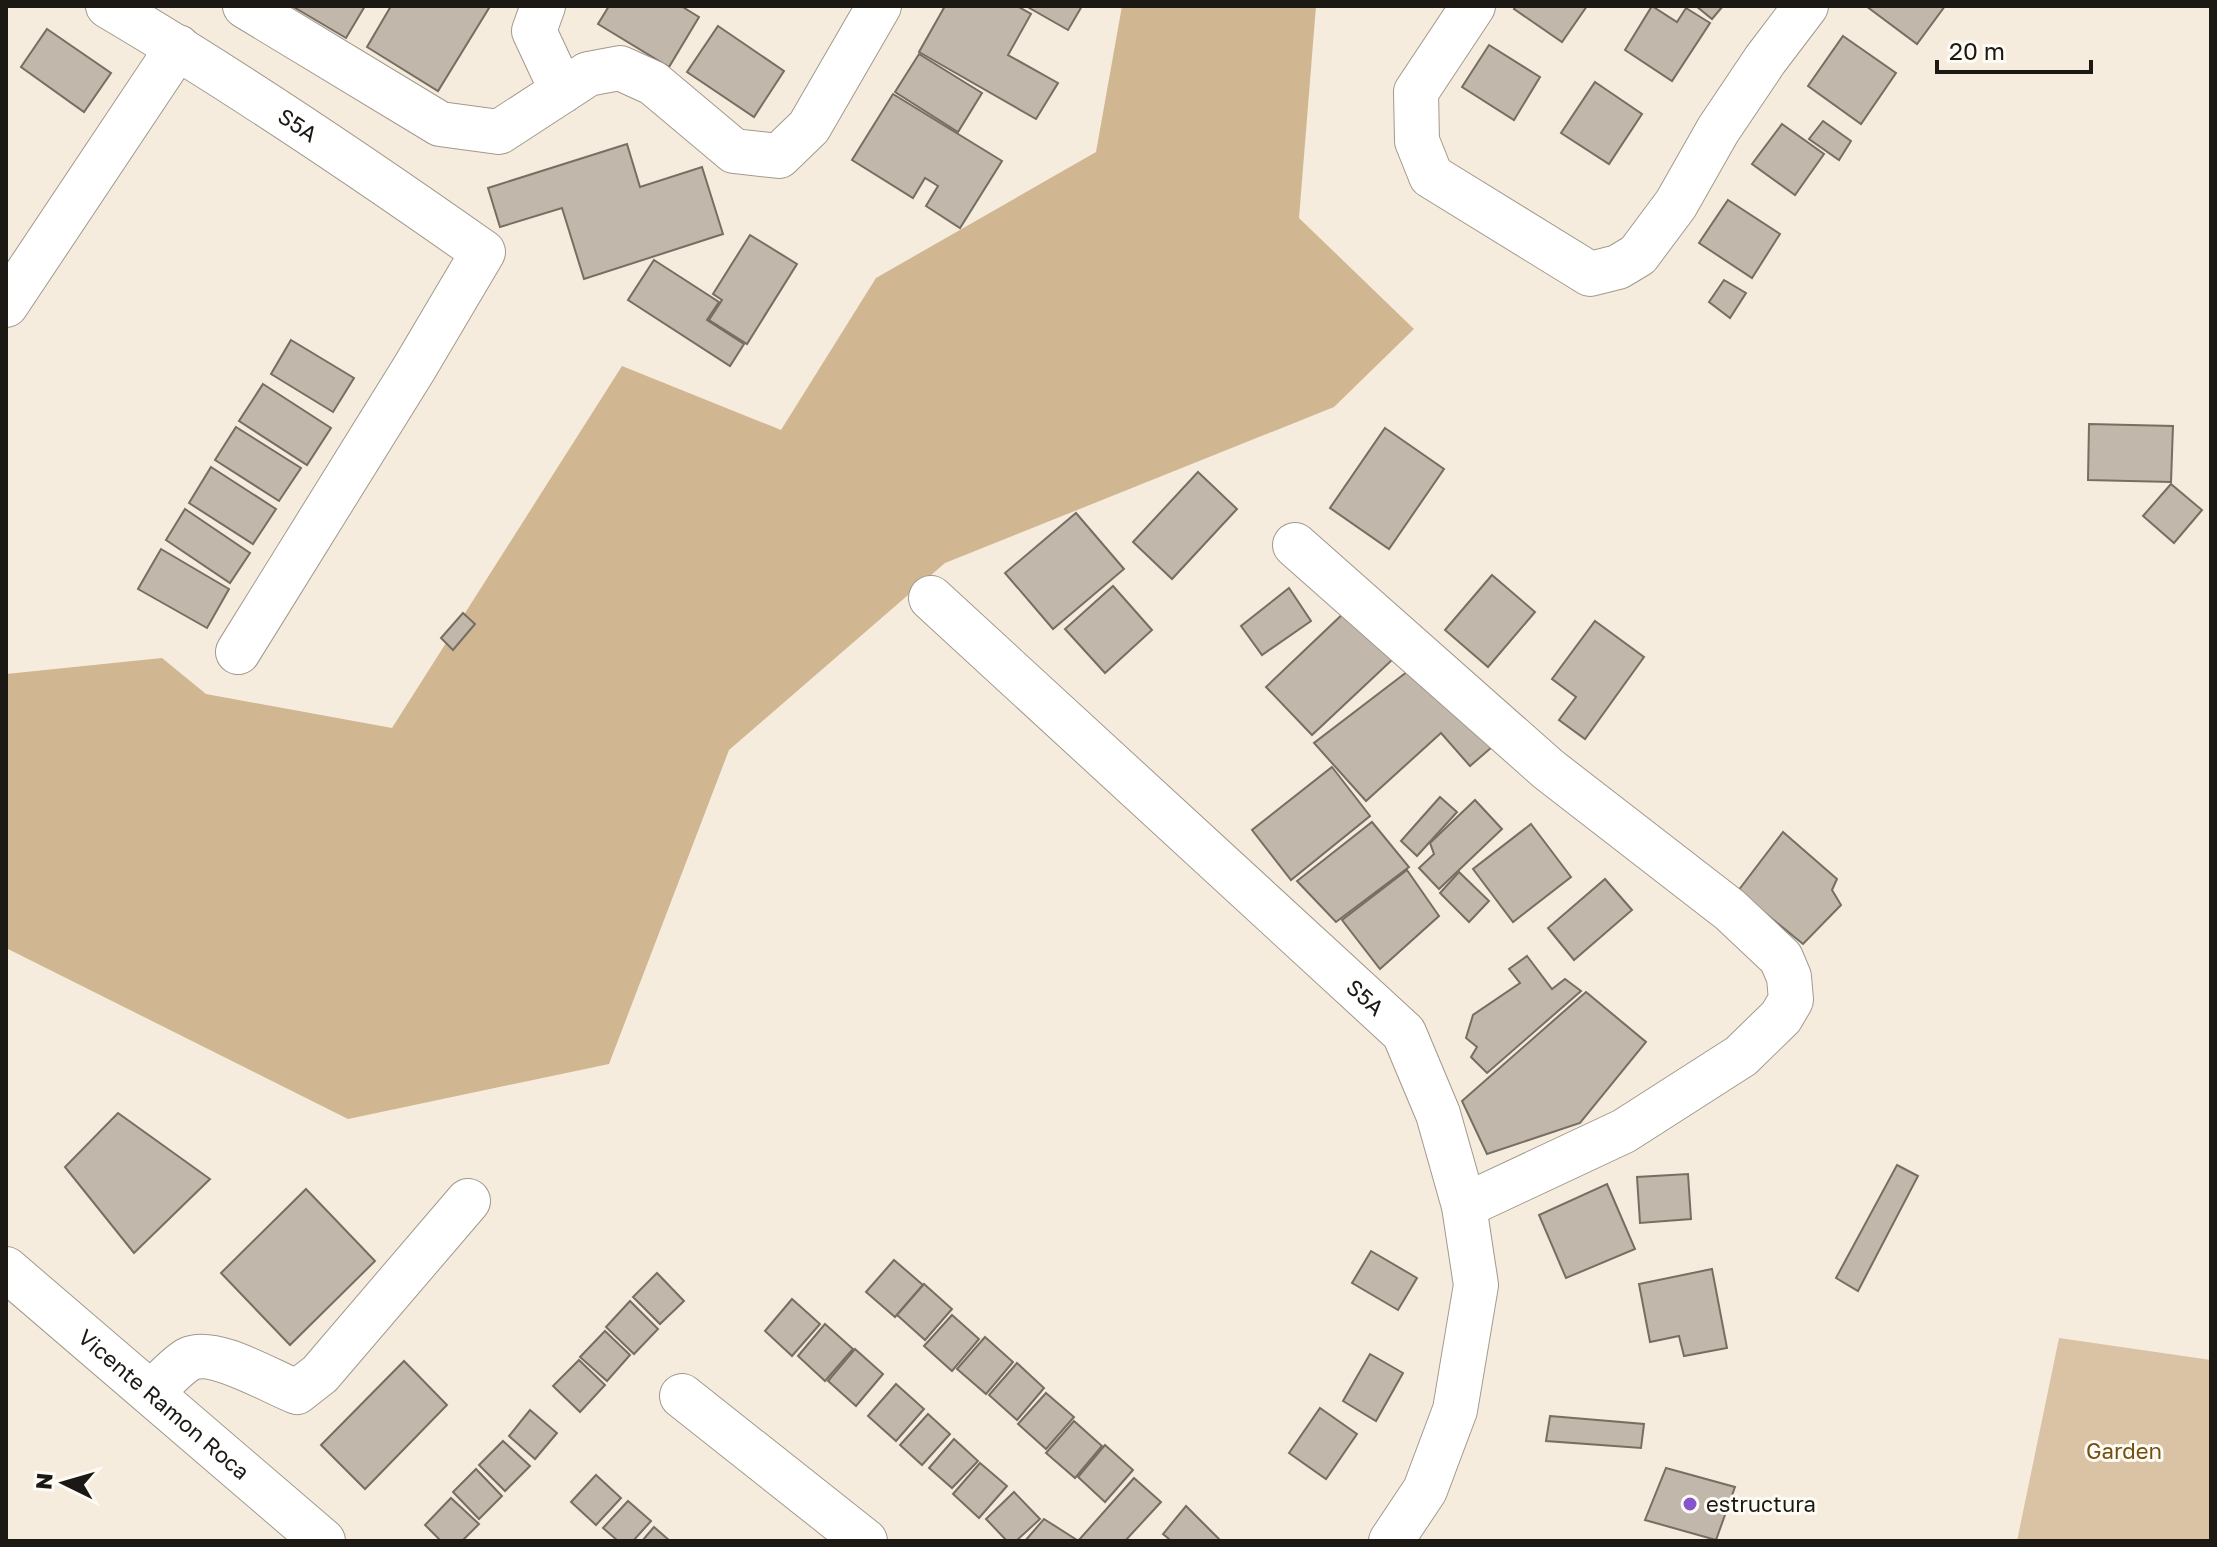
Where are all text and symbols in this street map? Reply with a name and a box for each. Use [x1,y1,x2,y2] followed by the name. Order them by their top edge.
[1937,24,2091,74] scale bar
[1949,36,2005,65] text: 20 m
[273,102,323,147] street label: S5A
[1341,973,1390,1021] street label: S5A
[73,1323,255,1485] street label: Vicente Ramon Roca
[2086,1437,2162,1464] park label: Garden
[24,1443,104,1523] north arrow
[29,1472,58,1491] text: N
[1706,1490,1816,1517] place label: estructura
[1681,1495,1699,1513] marker: estructura

